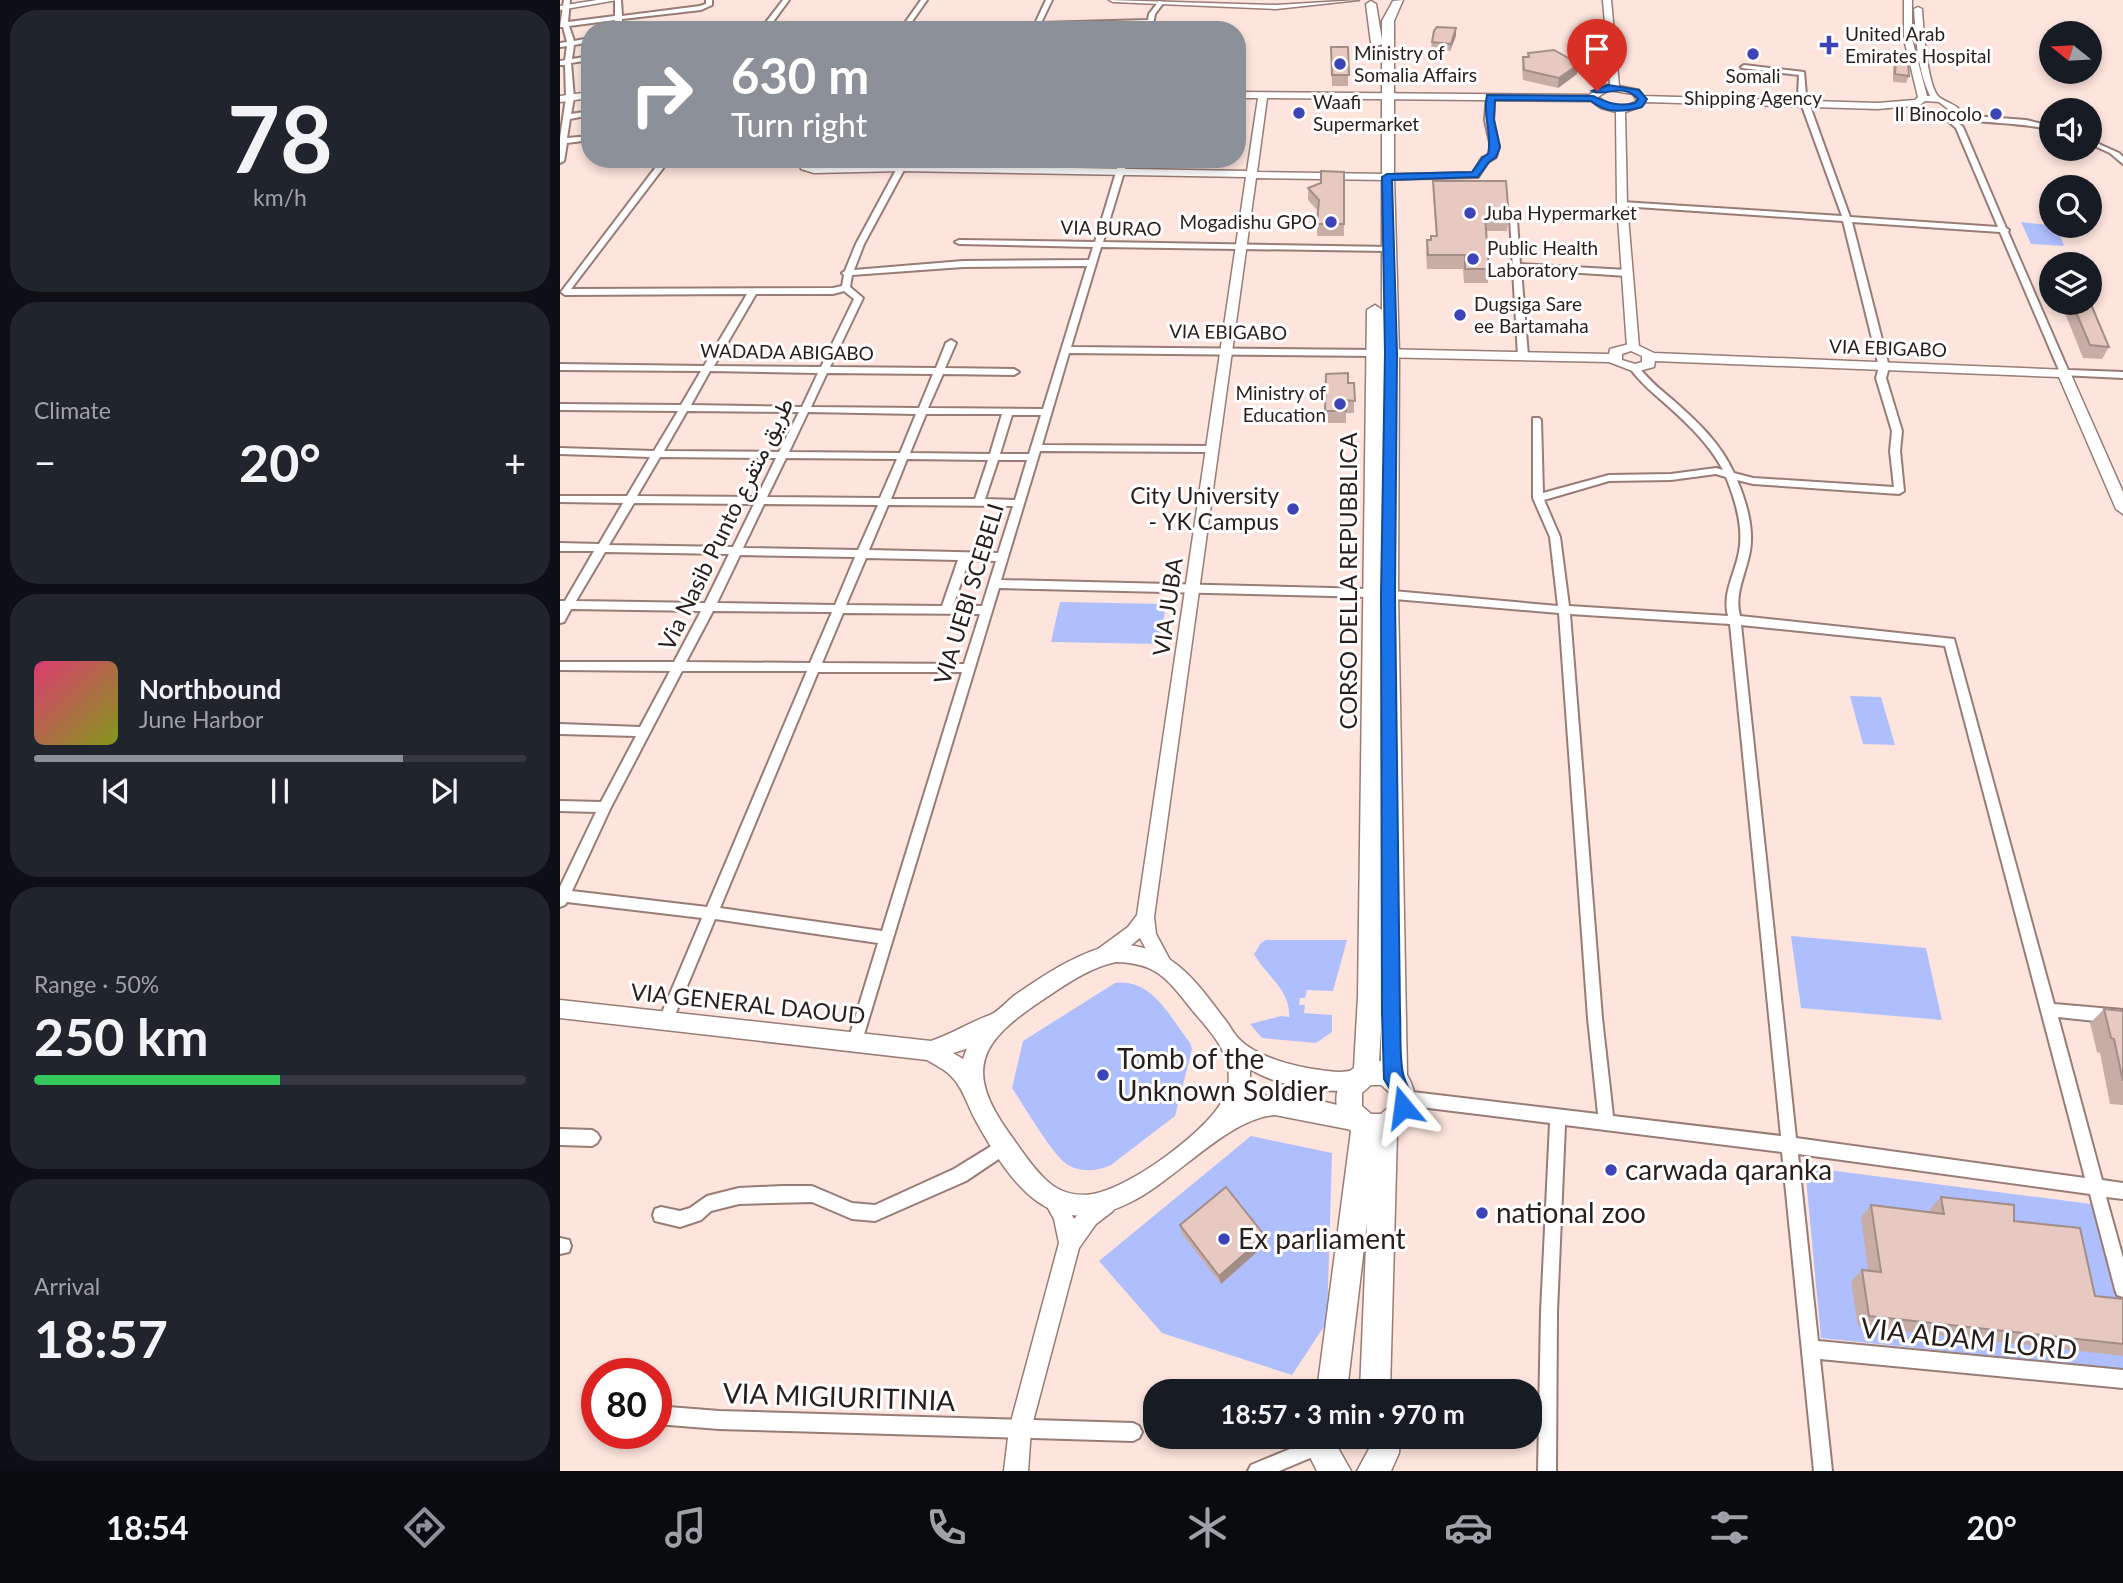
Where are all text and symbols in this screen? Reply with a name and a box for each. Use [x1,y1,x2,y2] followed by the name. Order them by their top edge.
[1567,19,1627,91] pin
[2039,21,2102,84] north arrow
[2039,21,2102,315] map controls
[1845,22,1991,67] place label: United Arab Emirates Hospital
[1578,30,1616,68] icon: arrive
[1819,35,1839,55] marker: United Arab Emirates Hospital
[1354,41,1477,86] place label: Ministry of Somalia Affairs
[731,46,869,104] text: 630 m
[1745,46,1761,62] marker: Somali Shipping Agency
[616,49,707,140] icon: right
[1332,56,1348,72] marker: Ministry of Somalia Affairs
[1684,64,1822,109] place label: Somali Shipping Agency
[227,83,333,192] text: 78
[1313,90,1419,135] place label: Waafi Supermarket
[2039,98,2102,161] button: sound
[1895,102,1982,125] place label: Il Binocolo
[731,105,867,144] text: Turn right
[1291,105,1307,121] marker: Waafi Supermarket
[1988,106,2004,122] marker: Il Binocolo
[2039,175,2102,238] button: search
[253,183,307,211] text: km/h
[1484,201,1637,224] place label: Juba Hypermarket
[1462,205,1478,221] marker: Juba Hypermarket
[1180,210,1317,233] place label: Mogadishu GPO
[1323,214,1339,230] marker: Mogadishu GPO
[1060,215,1162,240] street label: VIA BURAO
[1487,236,1598,281] place label: Public Health Laboratory
[1465,251,1481,267] marker: Public Health Laboratory
[2039,252,2102,315] button: layers
[1474,292,1589,337] place label: Dugsiga Sare ee Bartamaha
[1452,307,1468,323] marker: Dugsiga Sare ee Bartamaha
[1169,319,1287,344] street label: VIA EBIGABO
[1829,334,1947,361] street label: VIA EBIGABO
[700,338,874,365] street label: WADADA ABIGABO
[1235,381,1326,426] place label: Ministry of Education
[652,393,801,656] street label: Via Nasib Punto طريق متفرع
[34,396,111,424] text: Climate
[1332,396,1348,412] marker: Ministry of Education
[239,431,321,493] text: 20°
[1334,432,1362,730] street label: CORSO DELLA REPUBBLICA
[34,439,56,485] text: −
[504,439,526,485] text: +
[1130,481,1279,535] place label: City University - YK Campus
[927,500,1009,688] street label: VIA UEBI SCEBELI
[1285,501,1301,517] marker: City University - YK Campus
[1146,556,1188,658] street label: VIA JUBA
[139,673,281,705] text: Northbound
[139,705,263,733] text: June Harbor
[97,772,135,810] icon: previous
[261,772,299,810] icon: pause
[425,772,463,810] icon: next
[34,970,159,998] text: Range · 50%
[629,977,867,1029] street label: VIA GENERAL DAOUD
[34,1005,208,1067] text: 250 km
[1117,1041,1328,1107] place label: Tomb of the Unknown Soldier
[1095,1067,1111,1083] marker: Tomb of the Unknown Soldier
[1366,1070,1440,1144] position arrow
[1625,1152,1832,1186] place label: carwada qaranka
[1603,1162,1619,1178] marker: carwada qaranka
[1496,1195,1646,1229] place label: national zoo
[1474,1205,1490,1221] marker: national zoo
[1238,1221,1406,1255] place label: Ex parliament
[1216,1231,1232,1247] marker: Ex parliament
[34,1272,100,1300] text: Arrival
[34,1307,168,1369] text: 18:57
[1859,1310,2079,1366] street label: VIA ADAM LORD
[581,1358,672,1449] speed limit sign: 80
[722,1375,956,1417] street label: VIA MIGIURITINIA
[1220,1398,1465,1430] text: 18:57 · 3 min · 970 m
[400,1503,449,1552] icon: directions
[661,1503,710,1552] icon: music
[922,1503,971,1552] icon: phone
[1183,1503,1232,1552] icon: climate
[1444,1503,1493,1552] icon: car
[1705,1503,1754,1552] icon: filters
[106,1508,188,1547] text: 18:54
[1966,1508,2017,1547] text: 20°

